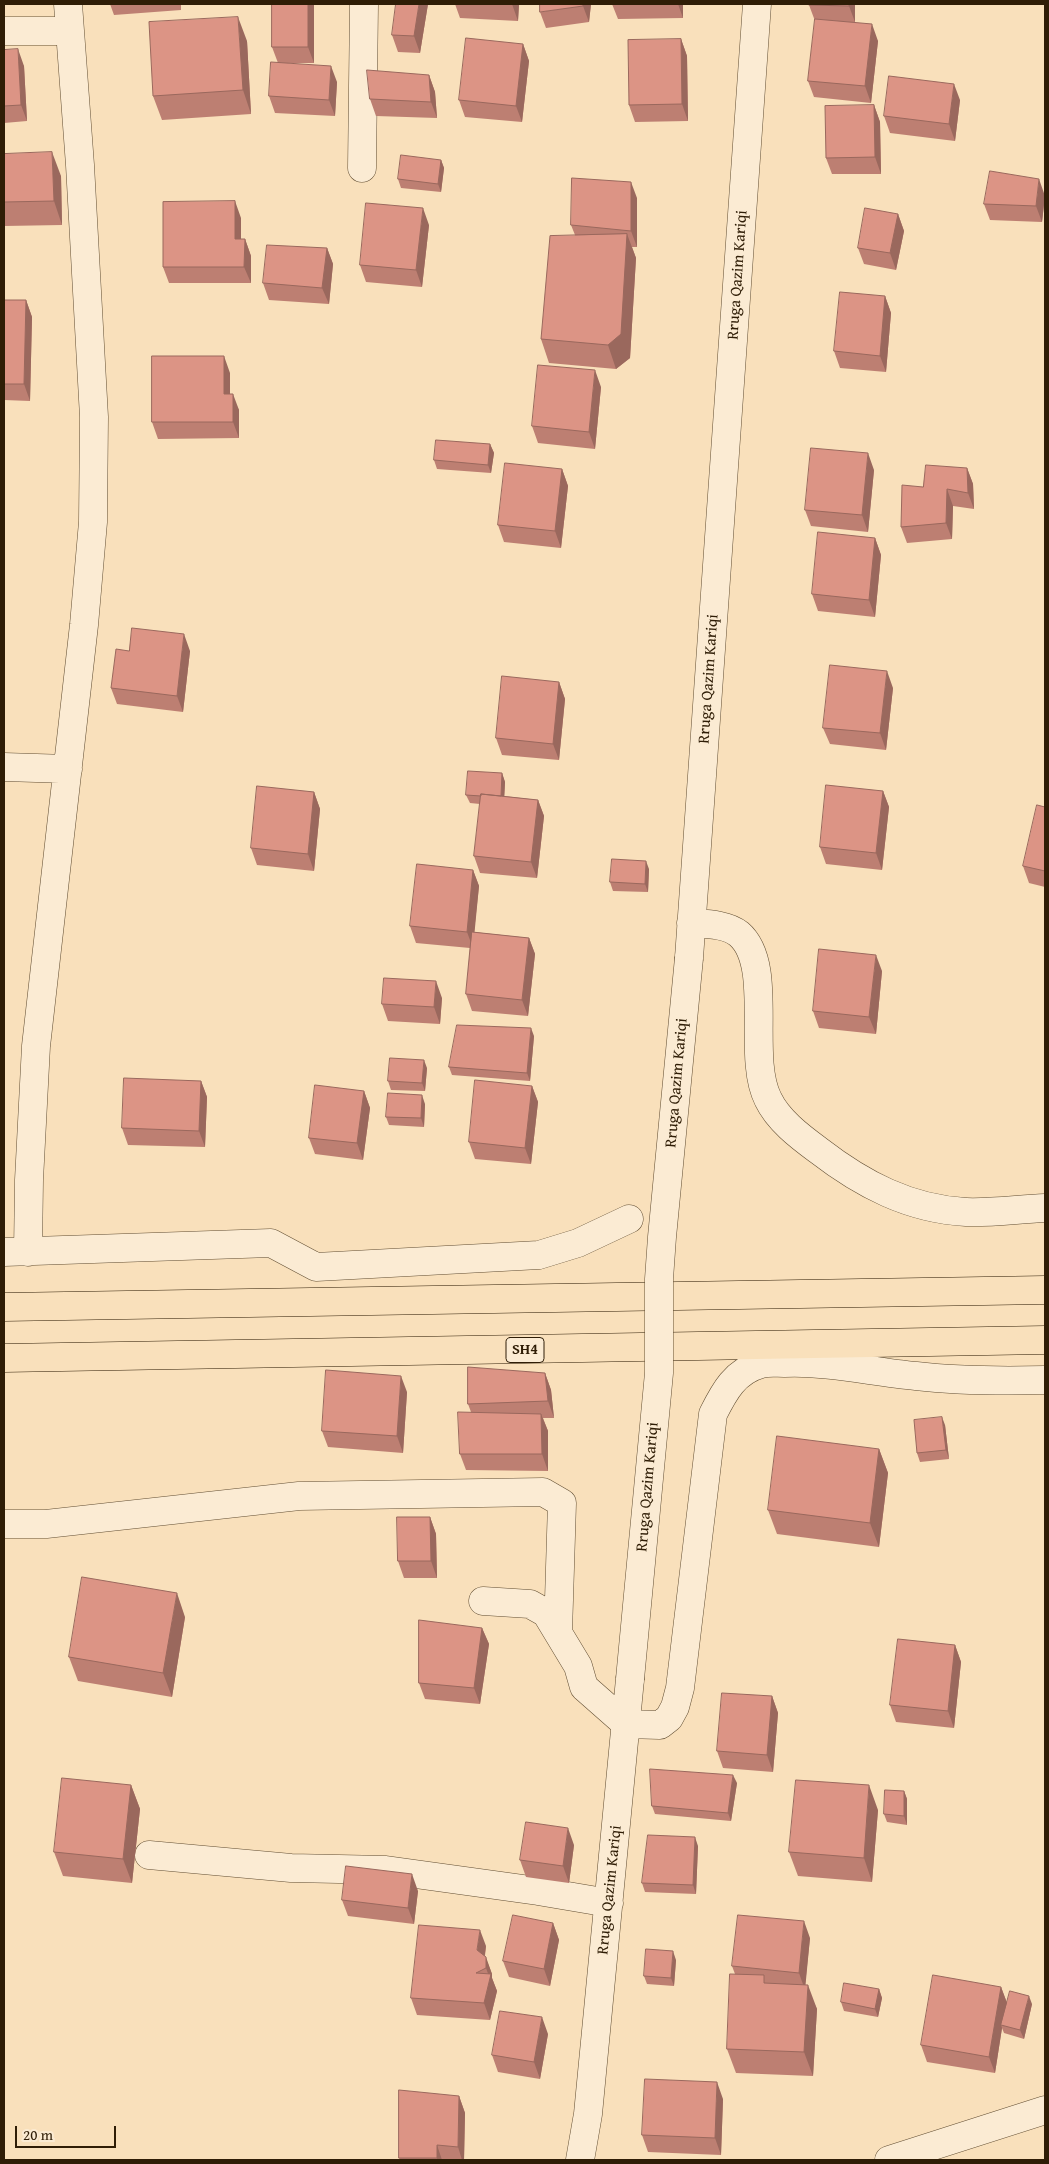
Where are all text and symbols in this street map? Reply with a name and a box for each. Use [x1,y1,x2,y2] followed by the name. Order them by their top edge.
[724,210,752,340] street label: Rruga Qazim Kariqi
[695,614,723,744] street label: Rruga Qazim Kariqi
[662,1017,692,1149] street label: Rruga Qazim Kariqi
[506,1338,544,1362] road number: SH4
[633,1421,663,1553] street label: Rruga Qazim Kariqi
[594,1824,626,1956] street label: Rruga Qazim Kariqi
[18,2116,119,2148] scale bar
[23,2124,53,2145] text: 20 m

